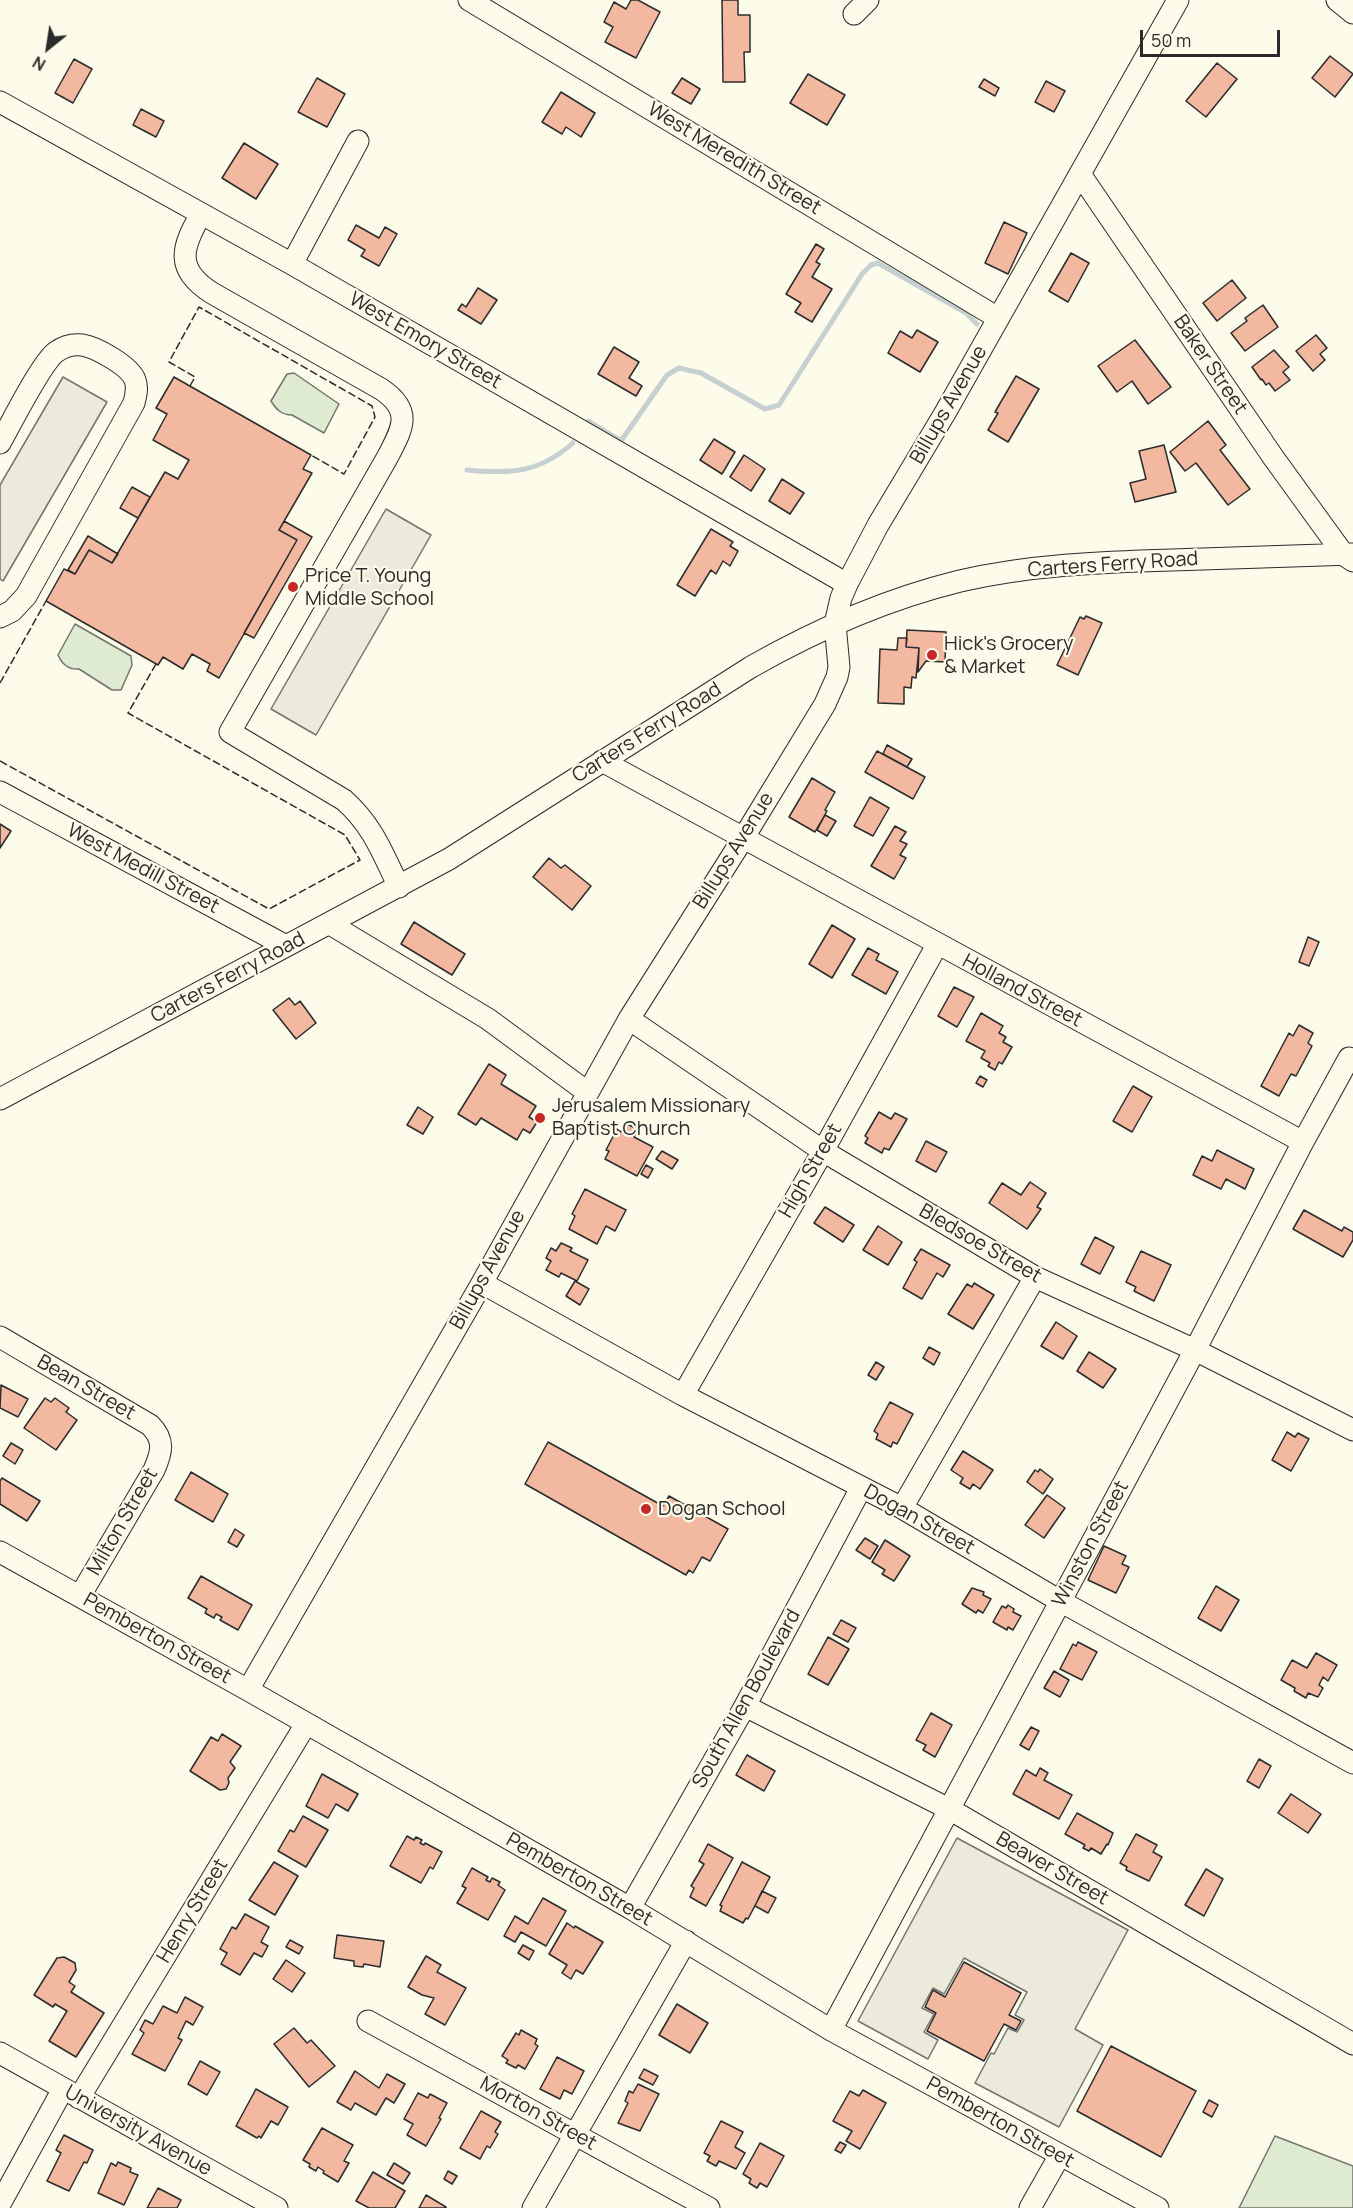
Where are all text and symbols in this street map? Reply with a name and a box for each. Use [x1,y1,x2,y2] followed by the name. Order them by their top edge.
[18,18,78,78] north arrow
[1143,18,1282,56] scale bar
[1151,28,1191,52] text: 50 m
[29,51,49,76] text: N
[643,98,825,220] street label: West Meredith Street
[344,288,506,394] street label: West Emory Street
[1168,311,1252,419] street label: Baker Street
[905,341,993,469] street label: Billups Avenue
[1027,547,1199,583] street label: Carters Ferry Road
[305,564,434,611] place label: Price T. Young Middle School
[286,580,300,594] marker: Price T. Young Middle School
[944,632,1074,679] place label: Hick's Grocery & Market
[925,648,939,662] marker: Hick's Grocery & Market
[568,678,726,788] street label: Carters Ferry Road
[689,788,779,914] street label: Billups Avenue
[63,819,223,919] street label: West Medill Street
[147,927,309,1029] street label: Carters Ferry Road
[958,949,1086,1033] street label: Holland Street
[552,1094,750,1141] place label: Jerusalem Missionary Baptist Church
[533,1111,547,1125] marker: Jerusalem Missionary Baptist Church
[774,1120,848,1222] street label: High Street
[915,1199,1045,1289] street label: Bledsoe Street
[445,1206,531,1334] street label: Billups Avenue
[33,1350,139,1426] street label: Bean Street
[83,1464,163,1580] street label: Milton Street
[1048,1477,1134,1611] street label: Winston Street
[859,1480,979,1560] street label: Dogan Street
[658,1497,786,1521] place label: Dogan School
[639,1502,653,1516] marker: Dogan School
[79,1588,235,1690] street label: Pemberton Street
[688,1605,806,1793] street label: South Allen Boulevard
[992,1827,1112,1911] street label: Beaver Street
[501,1828,657,1932] street label: Pemberton Street
[153,1855,233,1967] street label: Henry Street
[475,2072,601,2156] street label: Morton Street
[922,2072,1078,2174] street label: Pemberton Street
[60,2081,216,2181] street label: University Avenue

